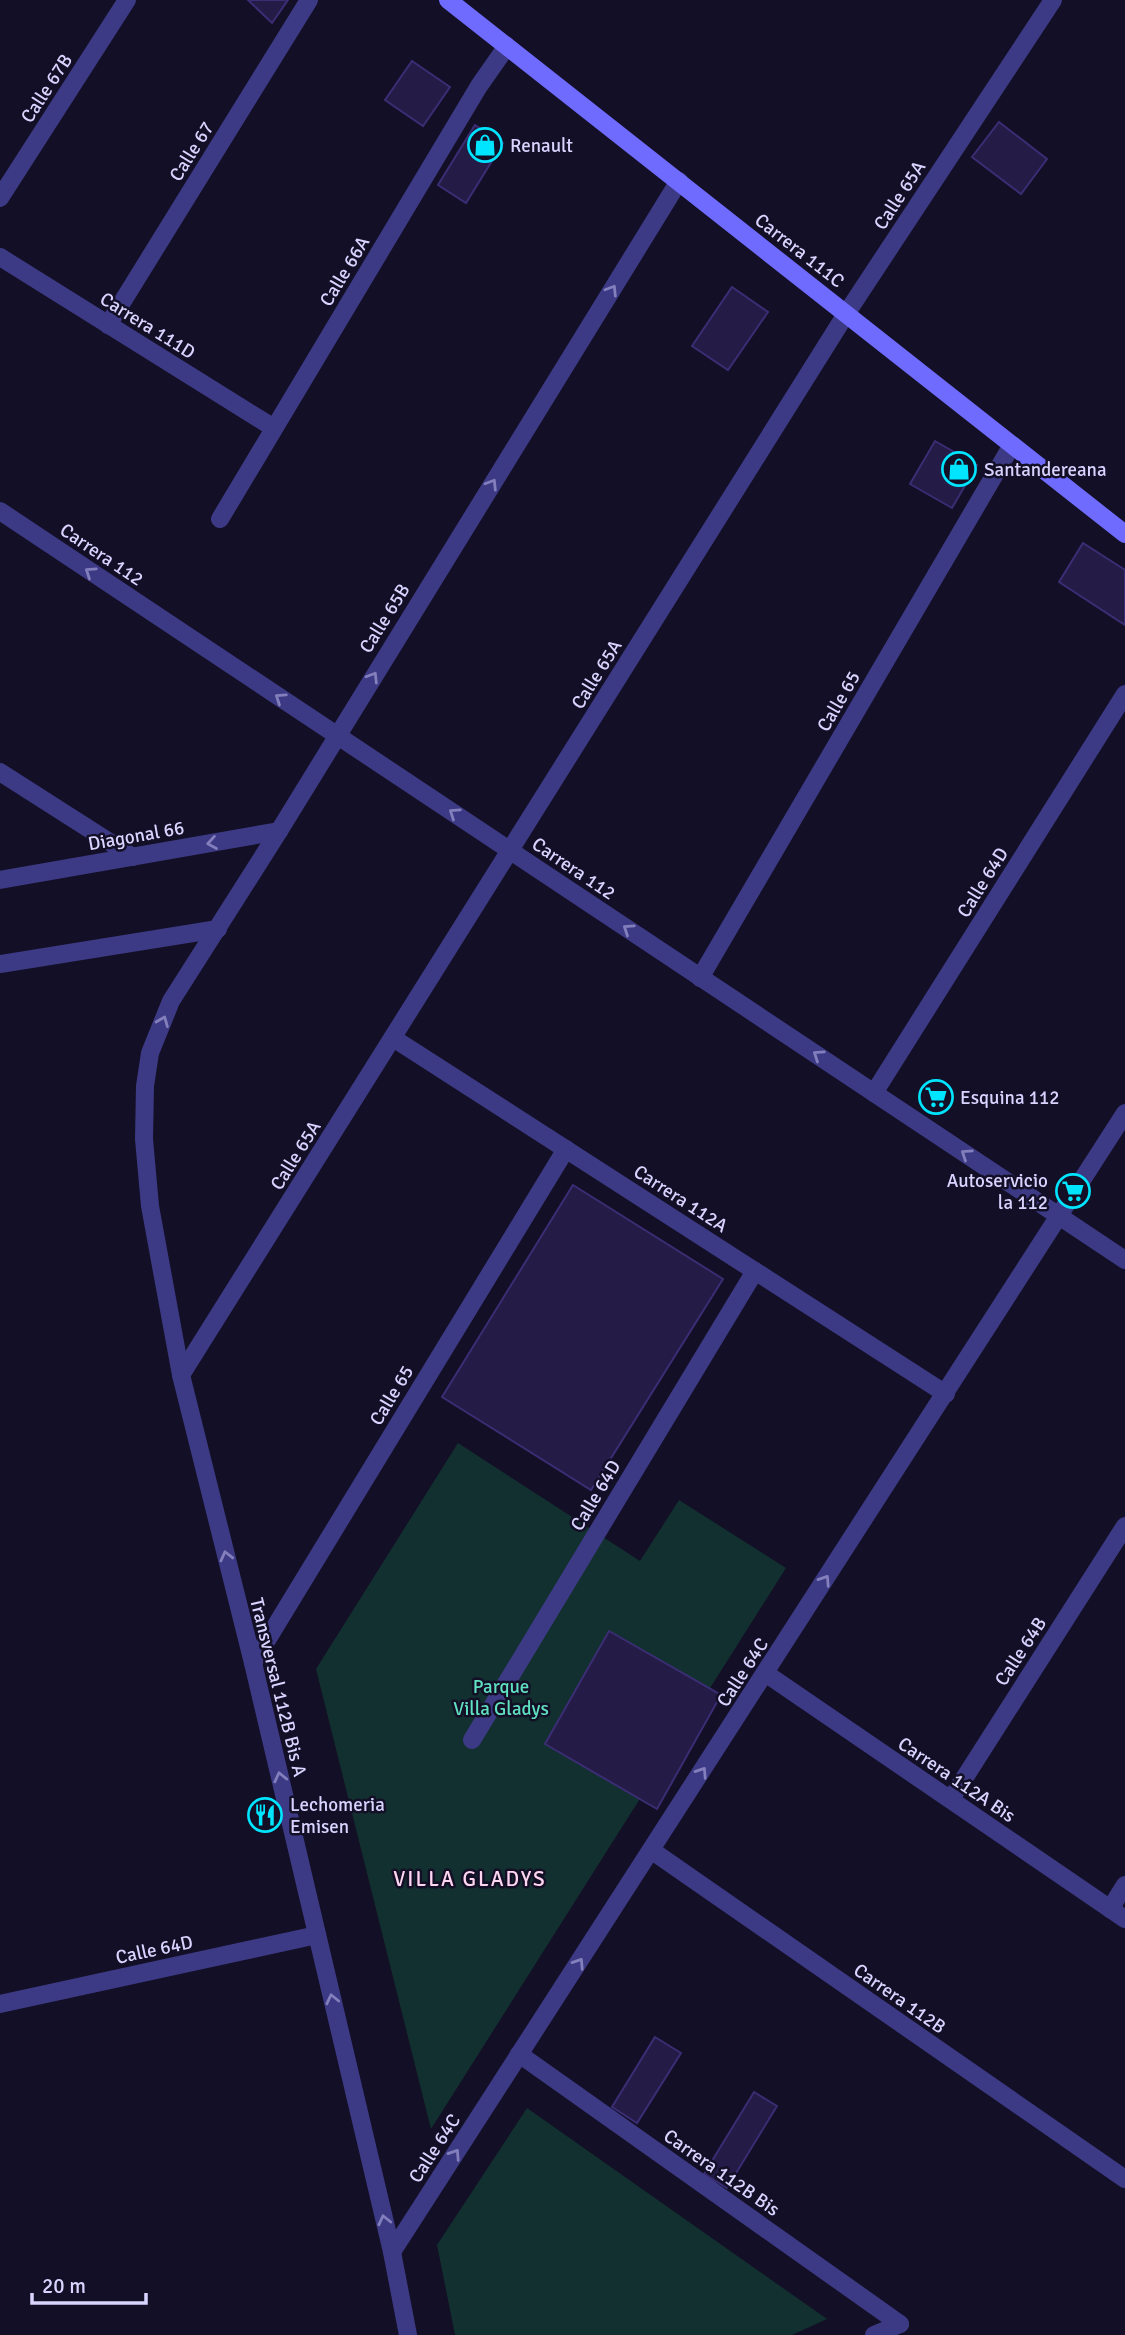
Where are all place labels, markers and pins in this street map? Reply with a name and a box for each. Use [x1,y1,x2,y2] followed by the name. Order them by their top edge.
[466,126,504,164] shop icon: Renault
[510,134,573,158] place label: Renault
[940,450,978,488] shop icon: Santandereana
[984,458,1107,482] place label: Santandereana
[917,1078,955,1116] supermarket icon: Esquina 112
[960,1086,1060,1110] place label: Esquina 112
[947,1169,1048,1215] place label: Autoservicio la 112
[1054,1172,1092,1210] supermarket icon: Autoservicio la 112
[290,1793,385,1839] place label: Lechomeria Emisen
[246,1796,284,1834] restaurant icon: Lechomeria Emisen

